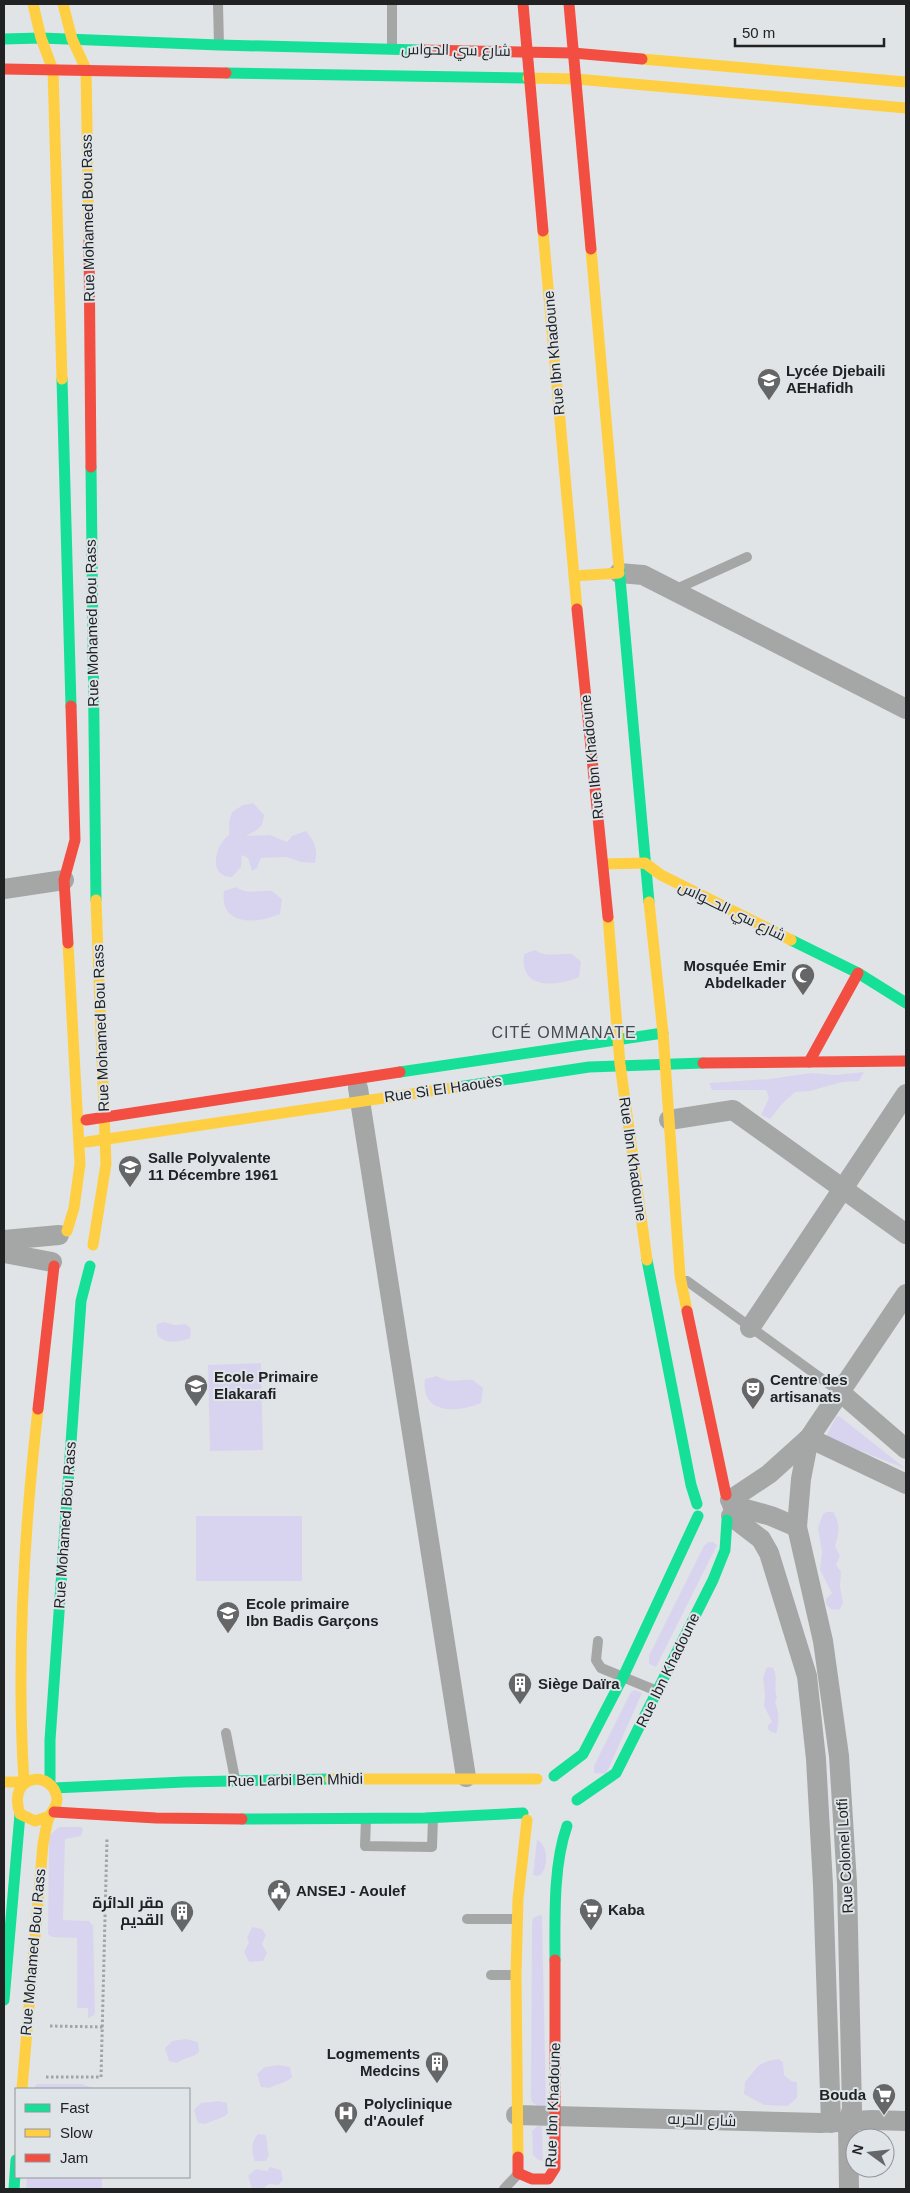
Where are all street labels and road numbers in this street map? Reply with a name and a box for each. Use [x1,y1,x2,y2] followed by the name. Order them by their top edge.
[401,40,511,63] street label: شارع سي الحواس
[78,134,97,302] street label: Rue Mohamed Bou Rass
[540,290,567,416] street label: Rue Ibn Khadoune
[82,539,101,707] street label: Rue Mohamed Bou Rass
[577,694,606,820] street label: Rue Ibn Khadoune
[674,877,789,947] street label: شارع سي الحــواس
[89,944,112,1112] street label: Rue Mohamed Bou Rass
[383,1072,503,1105] street label: Rue Si El Haouès
[616,1096,651,1222] street label: Rue Ibn Khadoune
[50,1441,79,1609] street label: Rue Mohamed Bou Rass
[632,1610,703,1730] street label: Rue Ibn Khadoune
[227,1770,363,1789] street label: Rue Larbi Ben Mhidi
[833,1798,856,1914] street label: Rue Colonel Lotfi
[17,1868,48,2036] street label: Rue Mohamed Bou Rass
[542,2042,563,2168] street label: Rue Ibn Khadoune
[667,2110,737,2132] street label: شارع الحريه

